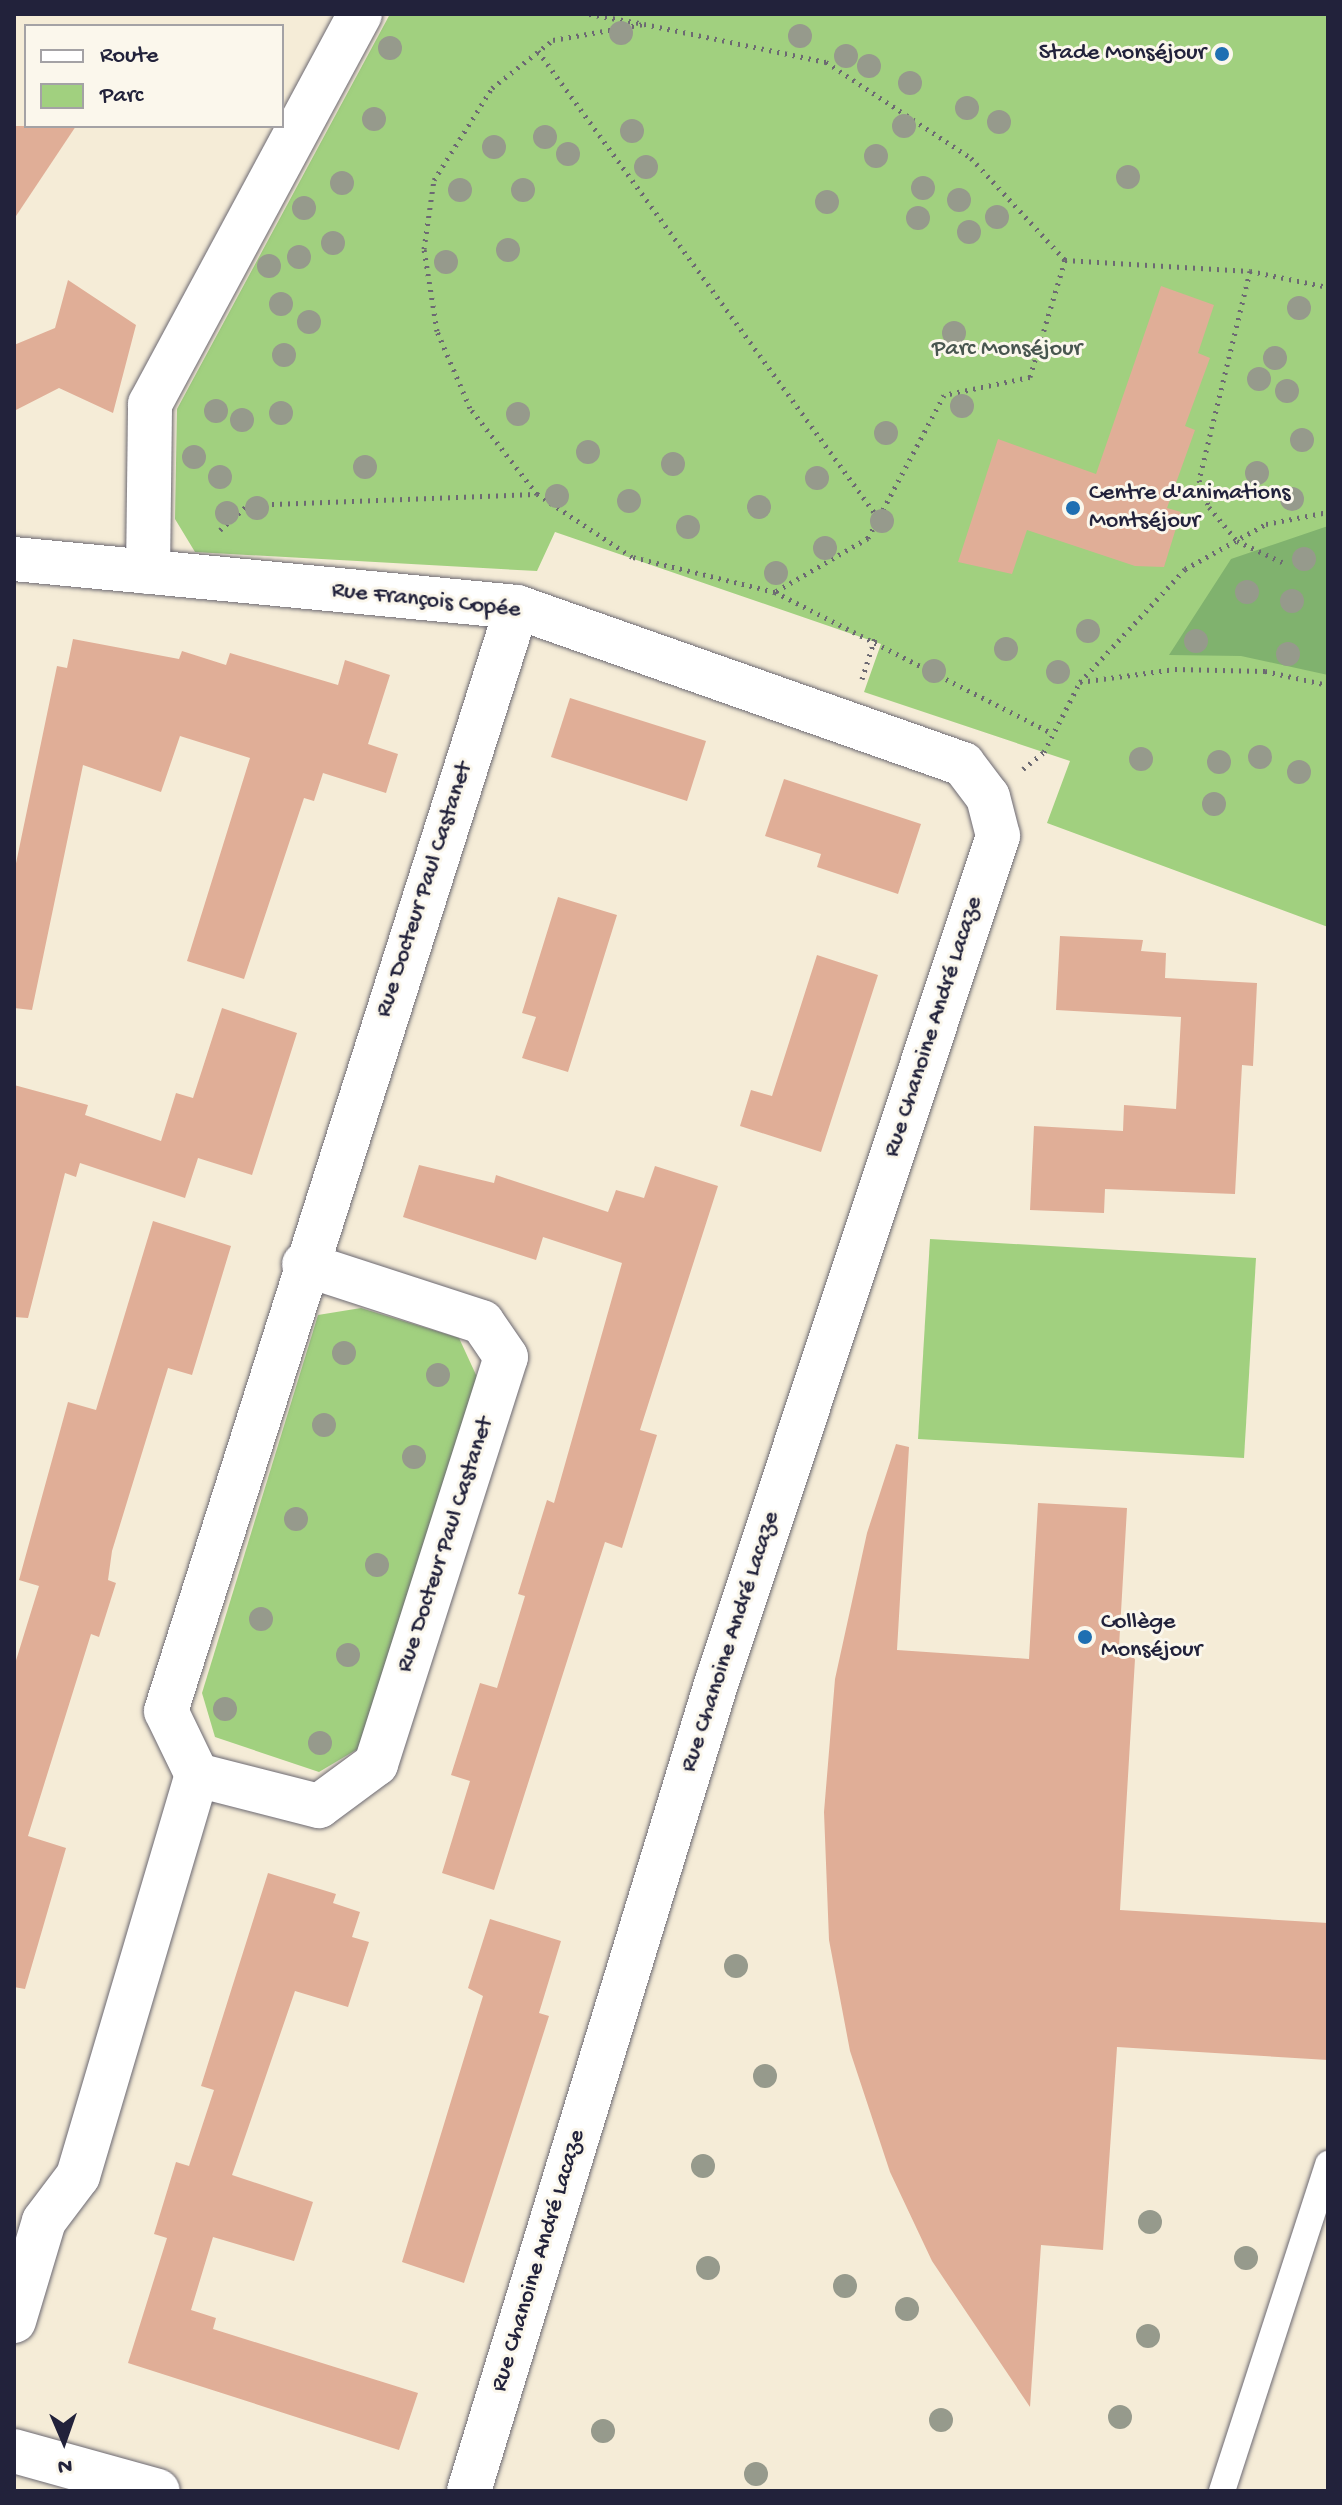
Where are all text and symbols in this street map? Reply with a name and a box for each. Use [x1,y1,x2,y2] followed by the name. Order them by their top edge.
[24,24,284,128] legend
[1039,40,1206,68] place label: Stade Monséjour
[100,42,158,71] text: Route
[1213,45,1231,63] marker: Stade Monséjour
[100,82,143,111] text: Parc
[932,336,1082,364] park label: Parc Monséjour
[1089,480,1290,536] place label: Centre d'animations Montséjour
[1064,499,1082,517] marker: Centre d'animations Montséjour
[330,577,522,625] street label: Rue François Copée
[370,759,480,1021] street label: Rue Docteur Paul Castanet
[878,893,990,1161] street label: Rue Chanoine André Lacaze
[391,1414,501,1676] street label: Rue Docteur Paul Castanet
[675,1508,787,1776] street label: Rue Chanoine André Lacaze
[1101,1609,1202,1665] place label: Collège Monséjour
[1076,1628,1094,1646] marker: Collège Monséjour
[485,2127,593,2395] street label: Rue Chanoine André Lacaze
[24,2401,104,2481] north arrow
[57,2452,72,2478] text: N

